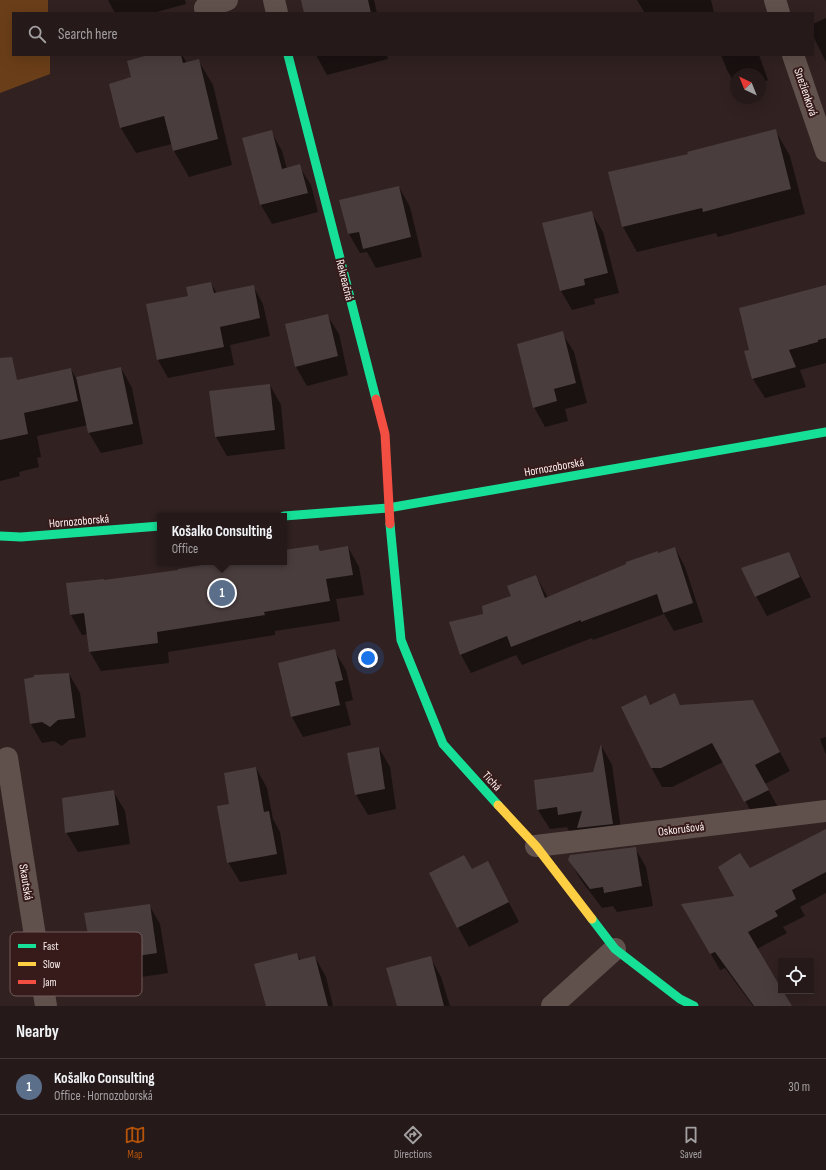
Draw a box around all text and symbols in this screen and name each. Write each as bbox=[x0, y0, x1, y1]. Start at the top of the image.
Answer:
search box bbox=[12, 12, 814, 56]
icon: search bbox=[26, 23, 48, 45]
text: Search here bbox=[58, 25, 118, 44]
street label: Snežienková bbox=[790, 66, 821, 119]
north arrow bbox=[730, 68, 766, 104]
street label: Rekreačná bbox=[332, 258, 357, 303]
street label: Hornozoborská bbox=[523, 455, 585, 480]
street label: Hornozoborská bbox=[48, 511, 110, 532]
popup bbox=[157, 513, 287, 565]
text: Košalko Consulting bbox=[172, 522, 272, 541]
text: Office bbox=[172, 541, 198, 557]
pin: 1 bbox=[209, 578, 235, 608]
your location bbox=[358, 648, 378, 668]
street label: Tichá bbox=[479, 768, 505, 795]
street label: Oskorušová bbox=[657, 819, 705, 840]
street label: Skautská bbox=[15, 863, 36, 902]
legend bbox=[10, 932, 142, 996]
text: Fast bbox=[43, 940, 59, 953]
text: Slow bbox=[43, 958, 60, 971]
map controls bbox=[778, 958, 814, 994]
button: locate bbox=[778, 958, 814, 994]
text: Jam bbox=[42, 976, 57, 989]
text: Nearby bbox=[16, 1022, 59, 1042]
text: Košalko Consulting bbox=[54, 1069, 155, 1088]
text: 1 bbox=[26, 1079, 32, 1095]
text: 30 m bbox=[788, 1079, 810, 1095]
text: Office · Hornozoborská bbox=[54, 1088, 153, 1104]
tab: Map bbox=[124, 1124, 146, 1161]
tab: Directions bbox=[394, 1124, 432, 1161]
tab: Saved bbox=[680, 1124, 702, 1161]

